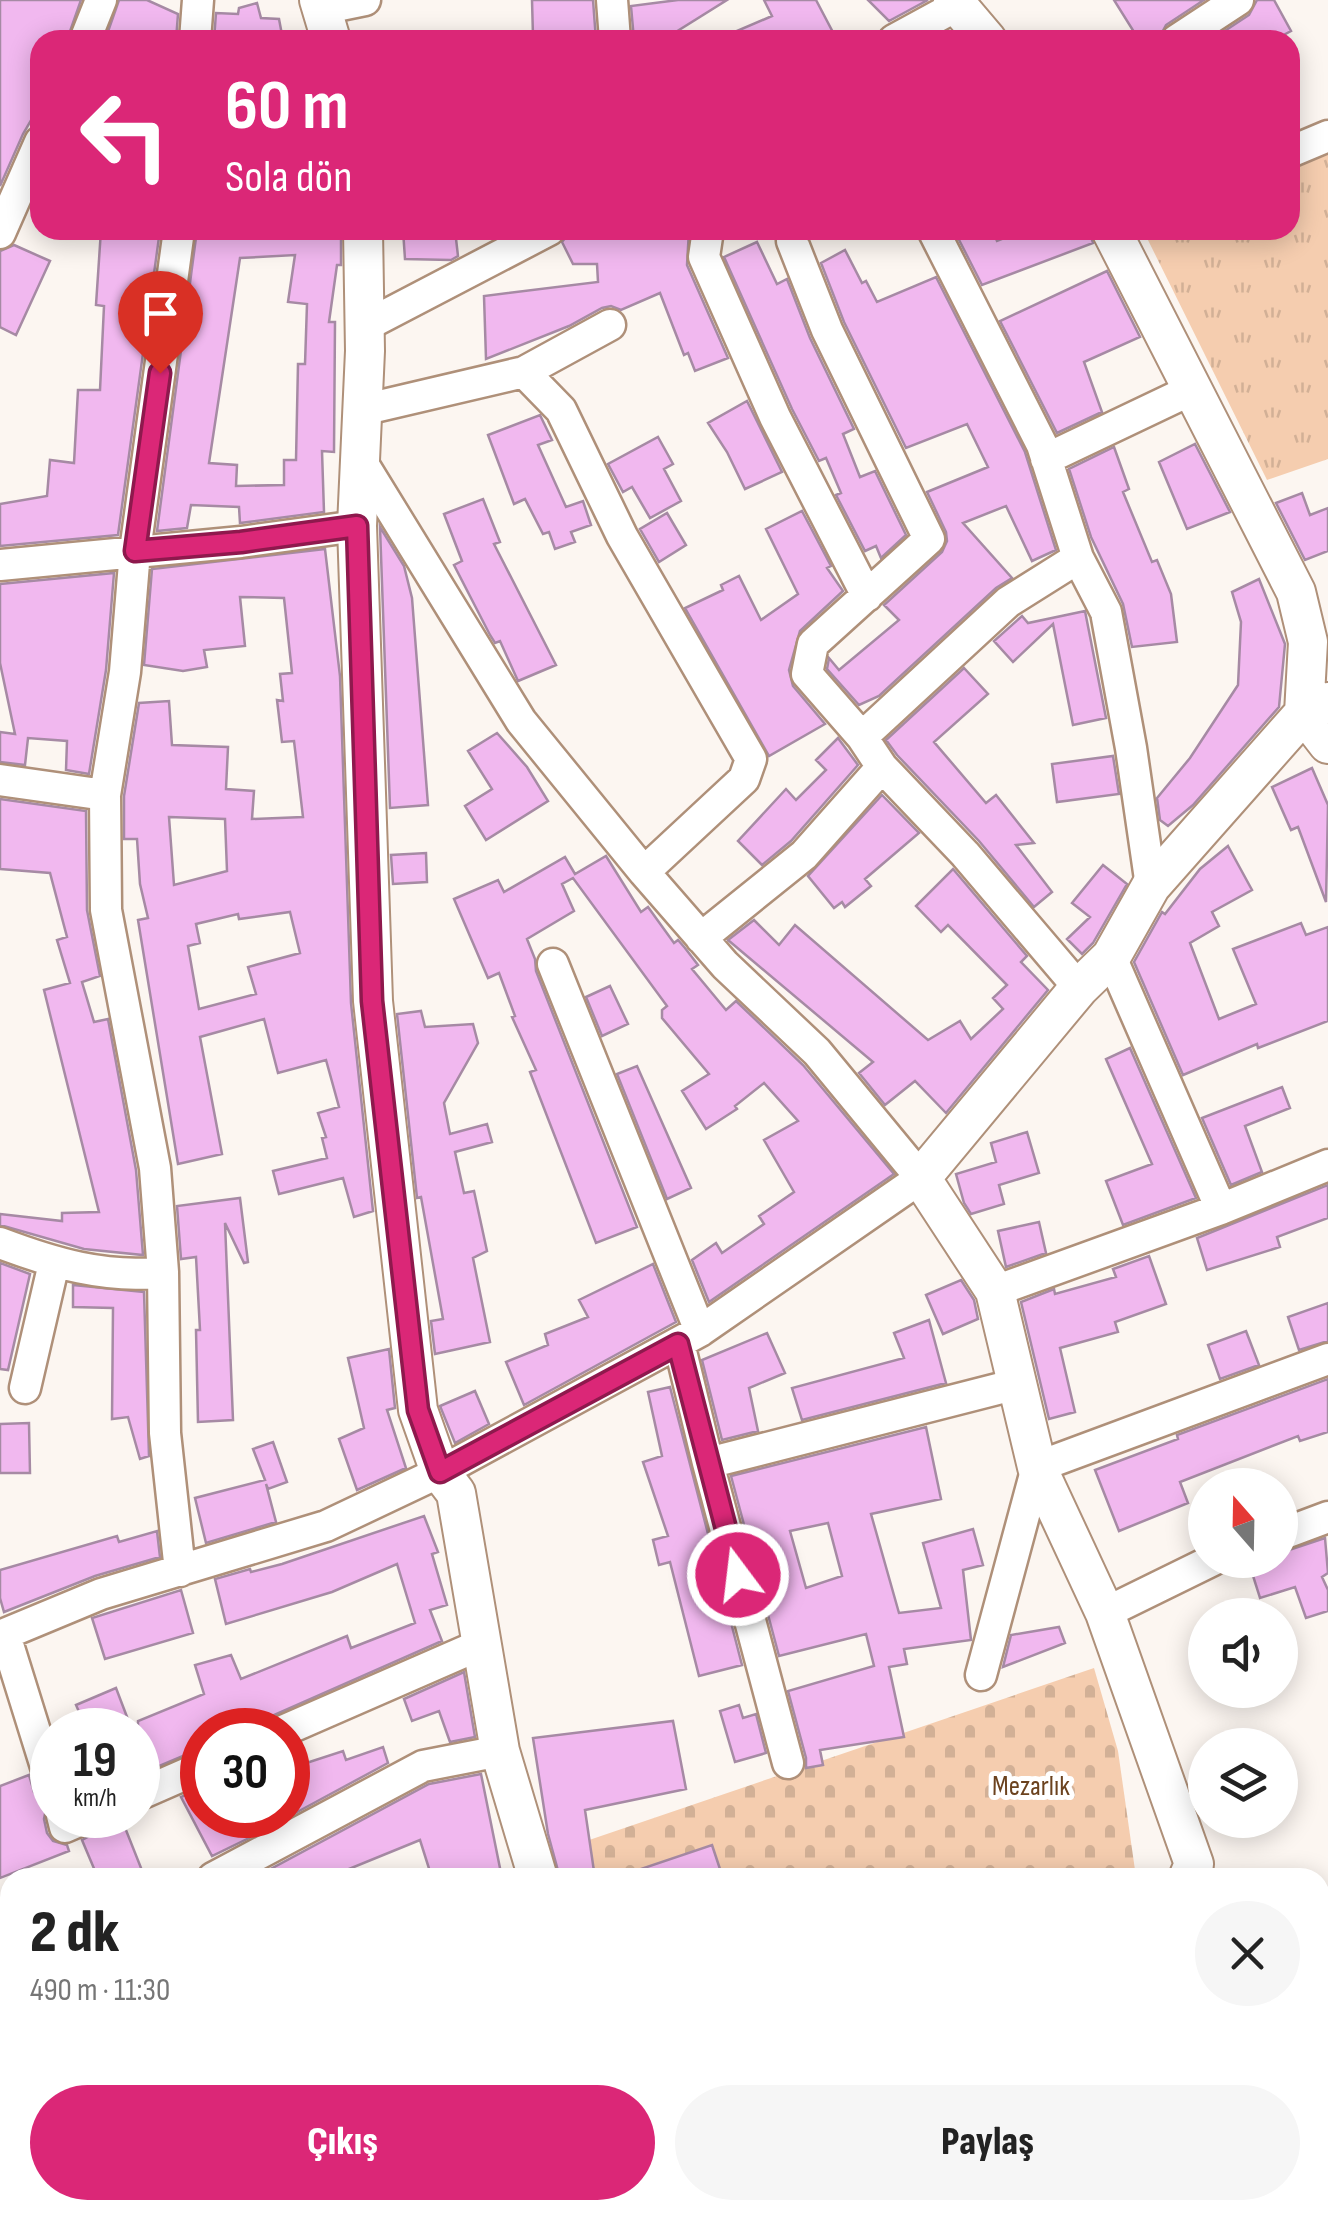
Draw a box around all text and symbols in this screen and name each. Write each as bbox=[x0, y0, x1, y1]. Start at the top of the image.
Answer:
text: 60 m bbox=[225, 65, 349, 149]
icon: left bbox=[60, 70, 190, 200]
text: Sola dön bbox=[225, 150, 353, 205]
pin bbox=[118, 271, 203, 374]
icon: arrive bbox=[133, 286, 188, 341]
north arrow bbox=[1188, 1468, 1298, 1578]
map controls bbox=[1188, 1468, 1298, 1838]
position arrow bbox=[686, 1523, 790, 1627]
button: sound bbox=[1188, 1598, 1298, 1708]
speed limit sign: 30 bbox=[180, 1708, 310, 1838]
button: layers bbox=[1188, 1728, 1298, 1838]
text: 19 bbox=[73, 1731, 117, 1791]
park label: Mezarlık bbox=[992, 1770, 1070, 1803]
text: km/h bbox=[73, 1783, 117, 1814]
text: 2 dk bbox=[30, 1897, 119, 1969]
button: close bbox=[1195, 1901, 1300, 2006]
text: 490 m · 11:30 bbox=[30, 1971, 170, 2010]
button: Çıkış bbox=[30, 2085, 655, 2200]
button: Paylaş bbox=[675, 2085, 1300, 2200]

